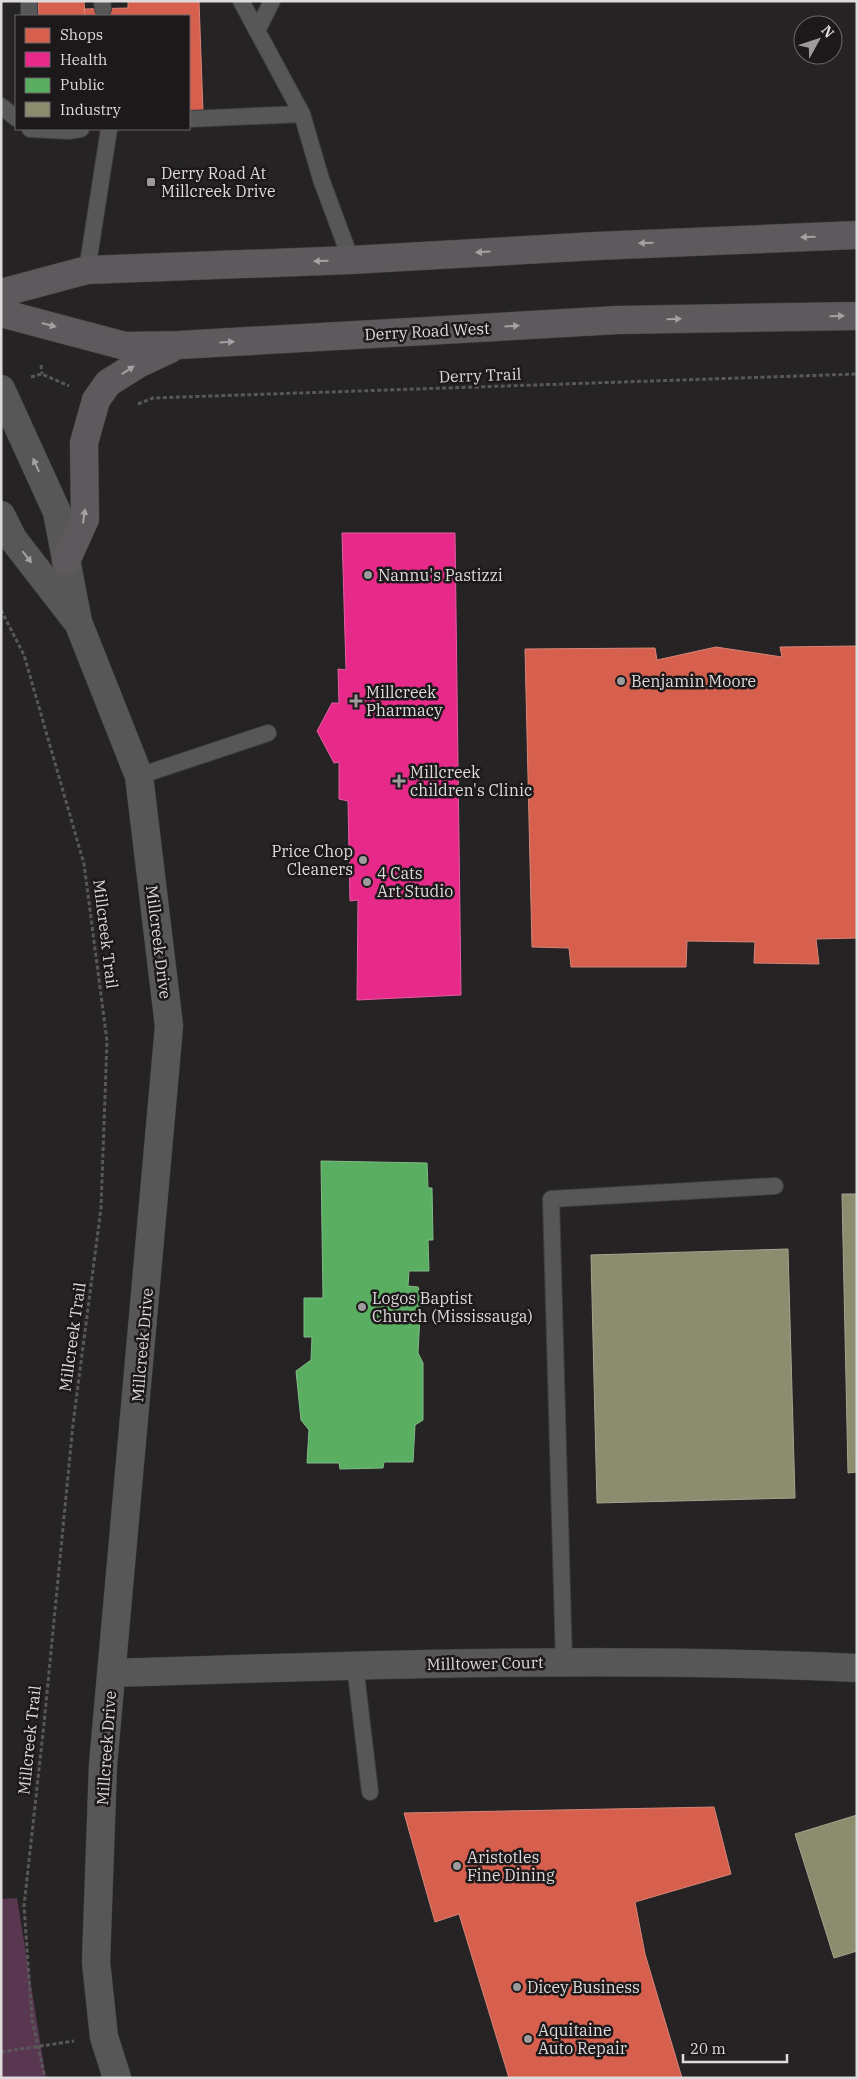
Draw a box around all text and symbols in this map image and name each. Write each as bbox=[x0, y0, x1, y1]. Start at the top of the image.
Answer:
legend bbox=[15, 15, 190, 130]
north arrow bbox=[793, 15, 843, 65]
text: N bbox=[818, 22, 838, 42]
text: Shops bbox=[60, 25, 103, 44]
text: Health bbox=[60, 50, 107, 69]
text: Public bbox=[60, 75, 105, 94]
text: Industry bbox=[60, 100, 121, 119]
place label: Derry Road At Millcreek Drive bbox=[161, 163, 276, 201]
marker: Derry Road At Millcreek Drive bbox=[145, 176, 157, 188]
one-way arrow bbox=[800, 233, 816, 241]
one-way arrow bbox=[637, 240, 653, 248]
one-way arrow bbox=[475, 249, 491, 257]
one-way arrow bbox=[313, 258, 329, 266]
one-way arrow bbox=[829, 312, 845, 320]
one-way arrow bbox=[667, 315, 683, 323]
street label: Derry Road West bbox=[364, 318, 490, 344]
one-way arrow bbox=[41, 321, 56, 329]
one-way arrow bbox=[504, 322, 520, 330]
one-way arrow bbox=[220, 337, 236, 345]
street label: Derry Trail bbox=[438, 364, 522, 386]
one-way arrow bbox=[122, 366, 135, 375]
one-way arrow bbox=[31, 458, 39, 472]
one-way arrow bbox=[80, 508, 88, 524]
one-way arrow bbox=[21, 550, 32, 563]
place label: Nannu's Pastizzi bbox=[378, 565, 503, 585]
marker: Nannu's Pastizzi bbox=[362, 569, 374, 581]
place label: Benjamin Moore bbox=[631, 671, 756, 691]
marker: Benjamin Moore bbox=[615, 675, 627, 687]
place label: Millcreek Pharmacy bbox=[366, 682, 443, 720]
marker: Millcreek Pharmacy bbox=[350, 695, 362, 707]
place label: Millcreek children's Clinic bbox=[410, 762, 532, 800]
marker: Millcreek children's Clinic bbox=[392, 774, 406, 788]
place label: Price Chop Cleaners bbox=[271, 841, 353, 879]
marker: Price Chop Cleaners bbox=[357, 854, 369, 866]
place label: 4 Cats Art Studio bbox=[377, 863, 453, 901]
marker: 4 Cats Art Studio bbox=[361, 876, 373, 888]
street label: Millcreek Trail bbox=[89, 878, 123, 990]
street label: Millcreek Drive bbox=[142, 884, 176, 1000]
street label: Millcreek Trail bbox=[54, 1281, 90, 1393]
street label: Millcreek Drive bbox=[127, 1287, 157, 1403]
place label: Logos Baptist Church (Mississauga) bbox=[372, 1288, 533, 1326]
marker: Logos Baptist Church (Mississauga) bbox=[356, 1301, 368, 1313]
street label: Milltower Court bbox=[426, 1652, 544, 1674]
street label: Millcreek Trail bbox=[13, 1684, 45, 1796]
street label: Millcreek Drive bbox=[92, 1690, 120, 1806]
place label: Aristotles Fine Dining bbox=[467, 1847, 555, 1885]
marker: Aristotles Fine Dining bbox=[451, 1860, 463, 1872]
place label: Dicey Business bbox=[527, 1977, 640, 1997]
marker: Dicey Business bbox=[511, 1981, 523, 1993]
place label: Aquitaine Auto Repair bbox=[538, 2020, 627, 2058]
scale bar bbox=[683, 2032, 787, 2064]
marker: Aquitaine Auto Repair bbox=[522, 2033, 534, 2045]
text: 20 m bbox=[690, 2039, 726, 2058]

